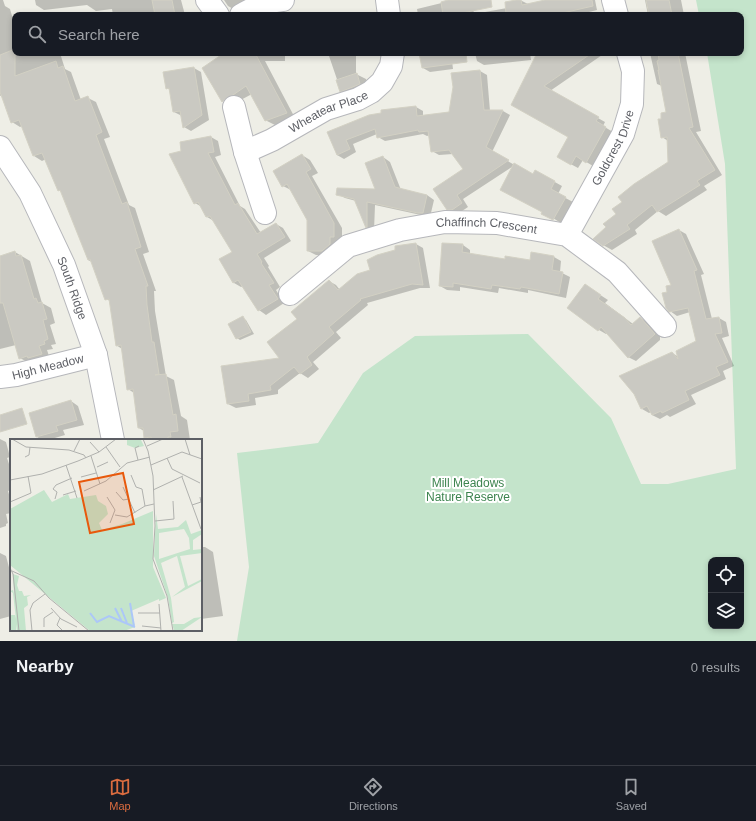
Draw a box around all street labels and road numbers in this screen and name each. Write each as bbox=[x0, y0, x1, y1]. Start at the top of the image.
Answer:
street label: Wheatear Place bbox=[286, 88, 371, 136]
street label: Goldcrest Drive bbox=[589, 108, 637, 188]
street label: Chaffinch Crescent bbox=[435, 215, 539, 237]
street label: South Ridge bbox=[54, 254, 90, 322]
street label: High Meadow bbox=[11, 351, 86, 383]

